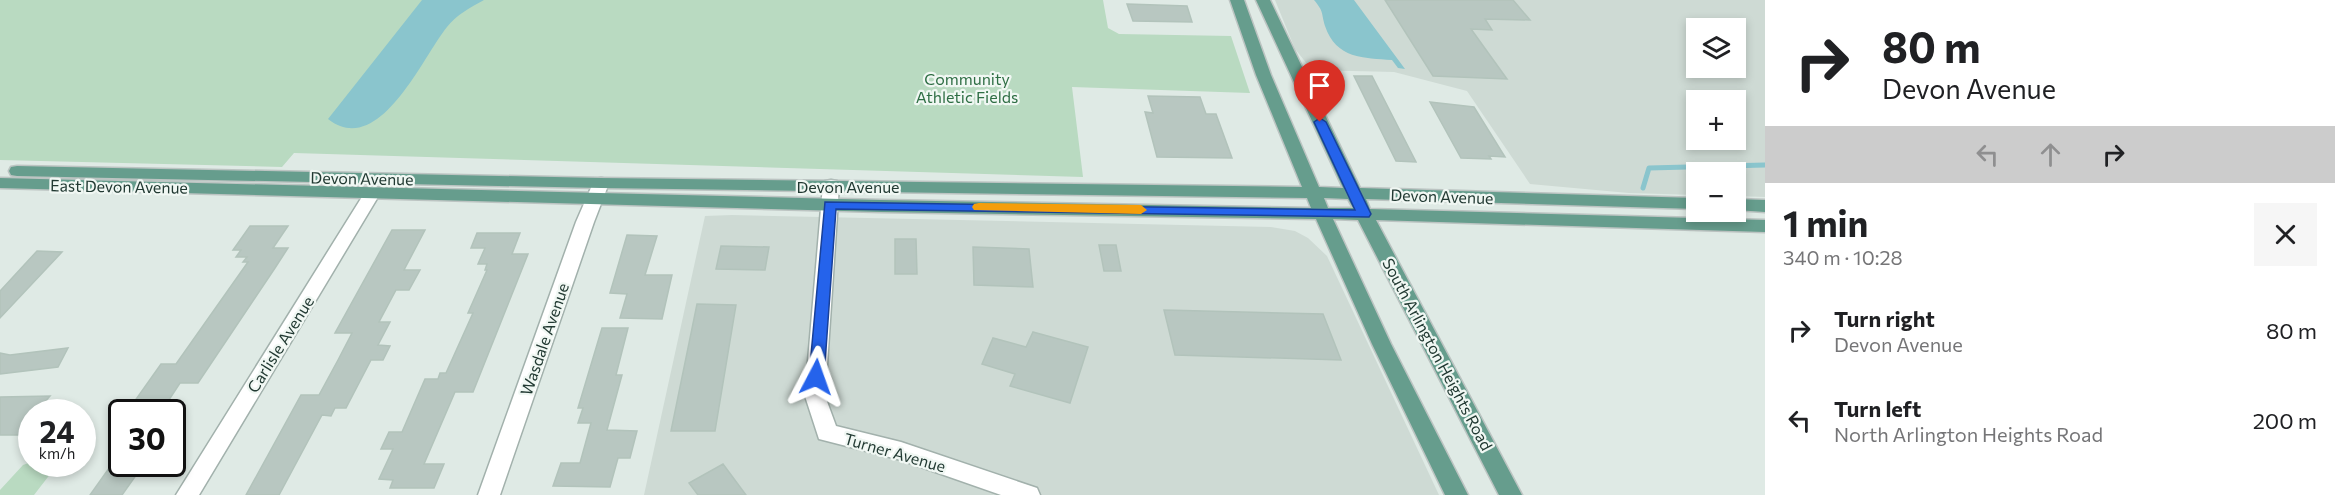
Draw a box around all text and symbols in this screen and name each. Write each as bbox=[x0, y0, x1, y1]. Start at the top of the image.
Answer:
map controls bbox=[1686, 18, 1746, 222]
button: layers bbox=[1686, 18, 1746, 78]
text: 80 m bbox=[1882, 20, 1981, 72]
icon: right bbox=[1783, 24, 1861, 102]
pin bbox=[1294, 60, 1345, 122]
park label: Community Athletic Fields bbox=[916, 69, 1018, 106]
icon: arrive bbox=[1303, 69, 1336, 102]
text: Devon Avenue bbox=[1882, 72, 2056, 105]
button: + bbox=[1686, 90, 1746, 150]
icon: left bbox=[1971, 138, 2004, 171]
icon: ahead bbox=[2034, 138, 2067, 171]
icon: right bbox=[2097, 138, 2130, 171]
button: − bbox=[1686, 162, 1746, 222]
street label: Devon Avenue bbox=[310, 168, 414, 188]
street label: East Devon Avenue bbox=[50, 175, 188, 197]
street label: Devon Avenue bbox=[796, 177, 900, 196]
street label: Devon Avenue bbox=[1390, 185, 1494, 207]
text: 1 min bbox=[1783, 200, 1868, 244]
button: close bbox=[2254, 203, 2317, 266]
text: 340 m · 10:28 bbox=[1783, 245, 1903, 269]
street label: South Arlington Heights Road bbox=[1379, 255, 1497, 453]
street label: Wasdale Avenue bbox=[516, 280, 572, 398]
street label: Carlisle Avenue bbox=[243, 292, 317, 396]
text: Turn right bbox=[1834, 305, 1935, 332]
icon: right bbox=[1783, 314, 1816, 347]
text: 80 m bbox=[2266, 317, 2317, 344]
text: Devon Avenue bbox=[1834, 332, 1963, 356]
position arrow bbox=[784, 345, 848, 409]
text: Turn left bbox=[1834, 395, 1921, 422]
speed limit sign: 30 bbox=[108, 399, 186, 477]
icon: left bbox=[1783, 404, 1816, 437]
text: 200 m bbox=[2253, 407, 2317, 434]
text: 24 bbox=[39, 412, 75, 449]
text: North Arlington Heights Road bbox=[1834, 422, 2103, 446]
street label: Turner Avenue bbox=[842, 428, 948, 476]
text: km/h bbox=[39, 444, 75, 462]

